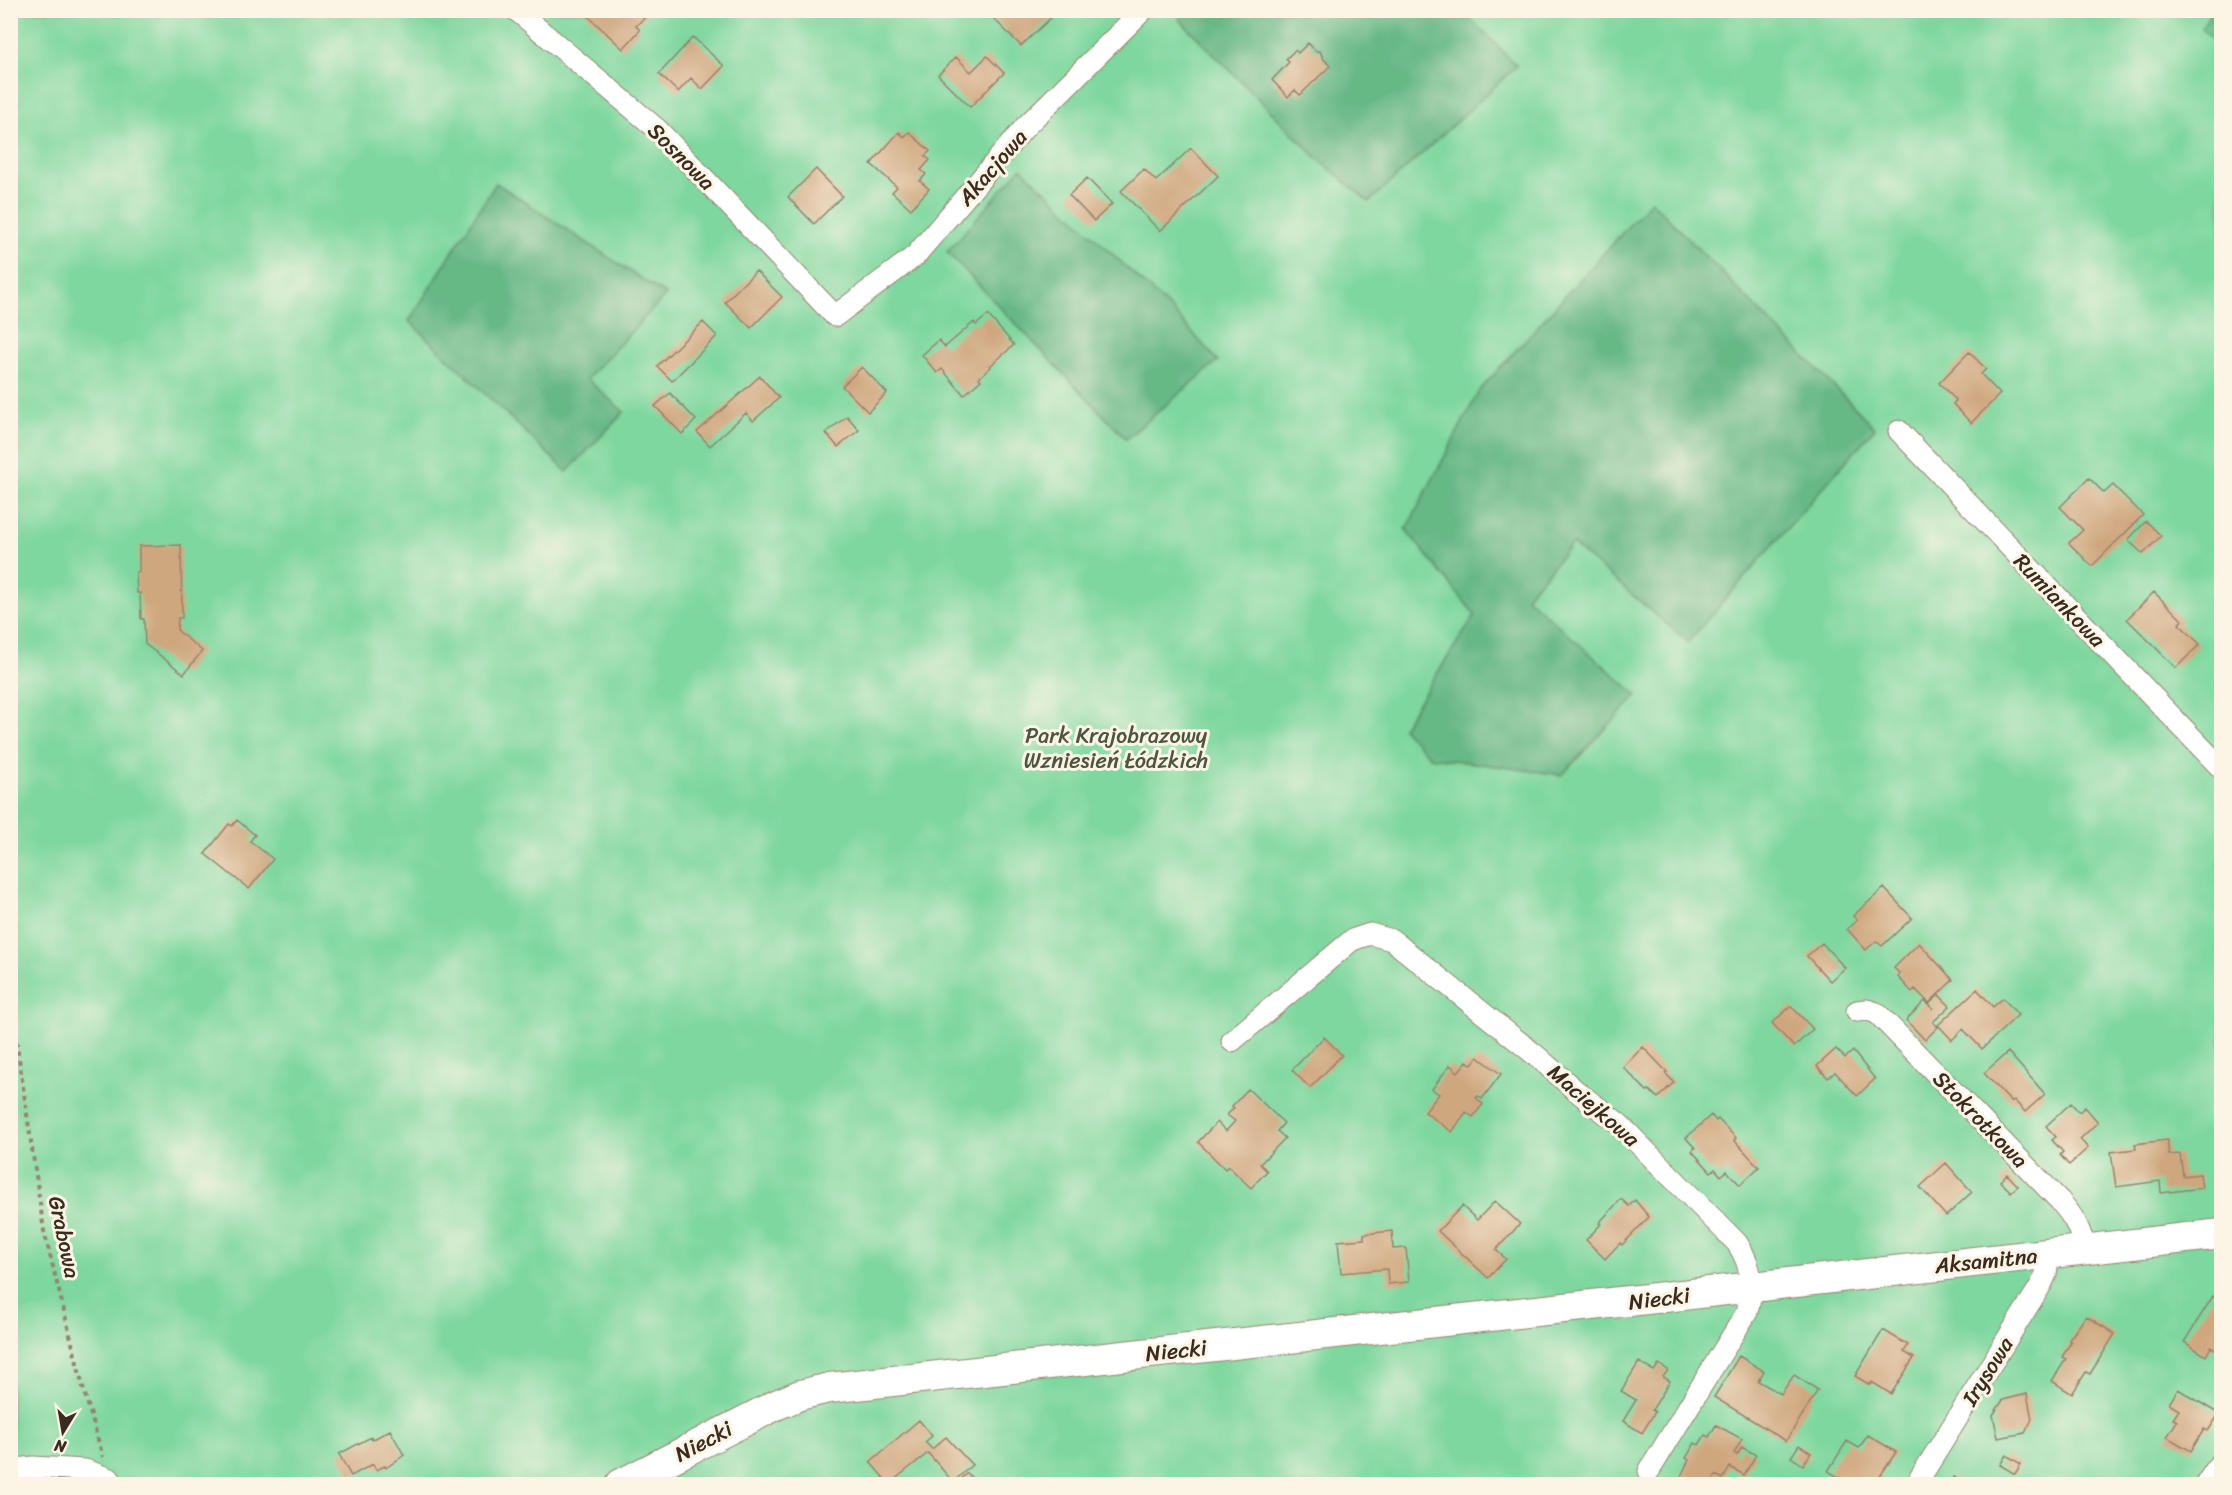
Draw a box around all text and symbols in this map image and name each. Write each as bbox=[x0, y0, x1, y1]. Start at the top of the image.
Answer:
street label: Sosnowa bbox=[638, 113, 725, 200]
street label: Akacjowa bbox=[947, 120, 1037, 216]
street label: Rumiankowa bbox=[2004, 544, 2116, 658]
park label: Park Krajobrazowy Wzniesień Łódzkich bbox=[1024, 716, 1208, 780]
street label: Maciejkowa bbox=[1538, 1054, 1650, 1158]
street label: Stokrotkowa bbox=[1923, 1061, 2038, 1178]
street label: Grabowa bbox=[37, 1192, 92, 1282]
street label: Aksamitna bbox=[1932, 1236, 2039, 1285]
street label: Niecki bbox=[1626, 1275, 1693, 1322]
street label: Niecki bbox=[1144, 1328, 1210, 1373]
street label: Irysowa bbox=[1950, 1328, 2024, 1415]
north arrow bbox=[33, 1402, 93, 1462]
street label: Niecki bbox=[667, 1409, 740, 1473]
text: N bbox=[51, 1431, 69, 1462]

